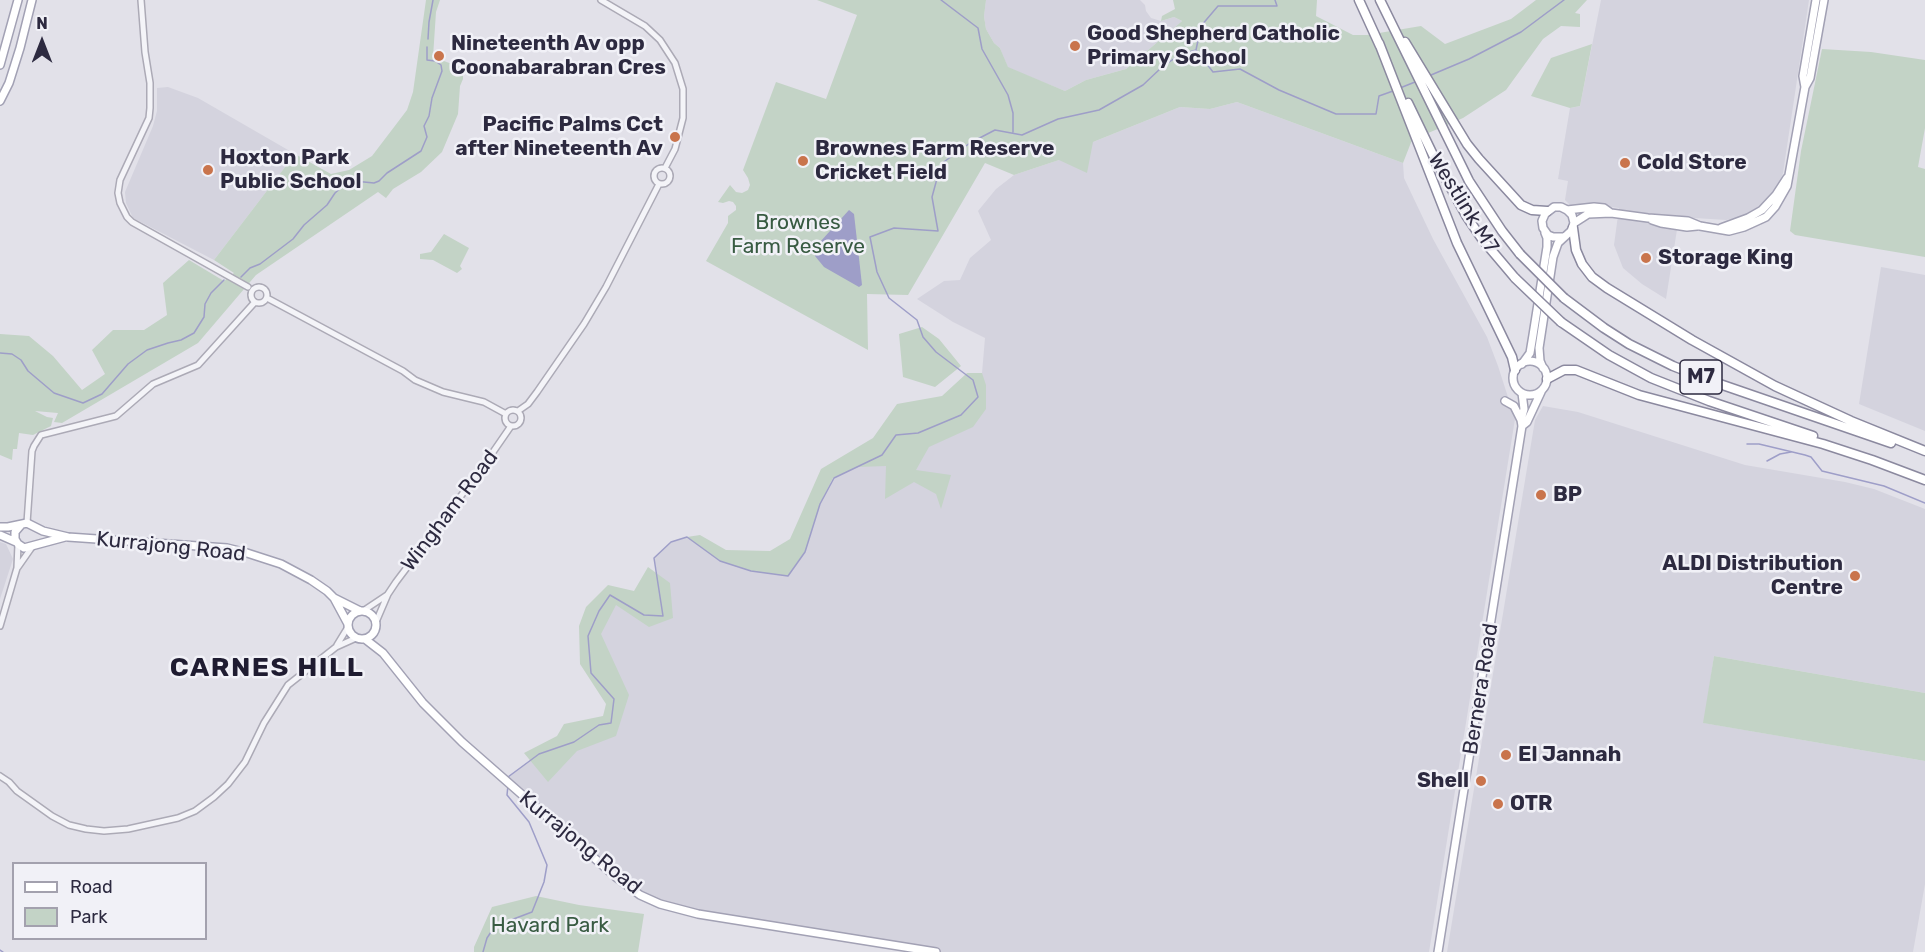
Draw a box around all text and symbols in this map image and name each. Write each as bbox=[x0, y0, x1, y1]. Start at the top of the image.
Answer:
north arrow bbox=[12, 12, 72, 72]
text: N bbox=[36, 14, 48, 33]
place label: Good Shepherd Catholic Primary School bbox=[1087, 21, 1340, 71]
place label: Nineteenth Av opp Coonabarabran Cres bbox=[451, 31, 666, 81]
marker: Good Shepherd Catholic Primary School bbox=[1068, 39, 1082, 53]
marker: Nineteenth Av opp Coonabarabran Cres bbox=[432, 49, 446, 63]
place label: Pacific Palms Cct after Nineteenth Av bbox=[455, 112, 663, 162]
marker: Pacific Palms Cct after Nineteenth Av bbox=[668, 130, 682, 144]
place label: Brownes Farm Reserve Cricket Field bbox=[815, 136, 1055, 186]
place label: Hoxton Park Public School bbox=[220, 145, 361, 195]
street label: Westlink M7 bbox=[1422, 148, 1504, 258]
place label: Cold Store bbox=[1637, 150, 1747, 176]
marker: Brownes Farm Reserve Cricket Field bbox=[796, 154, 810, 168]
marker: Cold Store bbox=[1618, 156, 1632, 170]
marker: Hoxton Park Public School bbox=[201, 163, 215, 177]
park label: Brownes Farm Reserve bbox=[731, 210, 865, 260]
place label: Storage King bbox=[1658, 245, 1793, 271]
marker: Storage King bbox=[1639, 251, 1653, 265]
road number: M7 bbox=[1680, 360, 1722, 394]
street label: Wingham Road bbox=[396, 445, 504, 577]
place label: BP bbox=[1553, 482, 1582, 508]
marker: BP bbox=[1534, 488, 1548, 502]
street label: Kurrajong Road bbox=[95, 527, 247, 567]
place label: ALDI Distribution Centre bbox=[1662, 551, 1843, 601]
marker: ALDI Distribution Centre bbox=[1848, 569, 1862, 583]
street label: Bernera Road bbox=[1458, 622, 1504, 756]
district label: CARNES HILL bbox=[170, 652, 364, 684]
place label: El Jannah bbox=[1518, 742, 1621, 768]
marker: El Jannah bbox=[1499, 748, 1513, 762]
place label: Shell bbox=[1417, 768, 1469, 794]
marker: Shell bbox=[1474, 774, 1488, 788]
street label: Kurrajong Road bbox=[514, 786, 646, 900]
place label: OTR bbox=[1510, 791, 1552, 817]
marker: OTR bbox=[1491, 797, 1505, 811]
legend bbox=[12, 862, 207, 940]
text: Road bbox=[70, 876, 113, 898]
text: Park bbox=[70, 906, 107, 928]
park label: Havard Park bbox=[491, 913, 609, 939]

